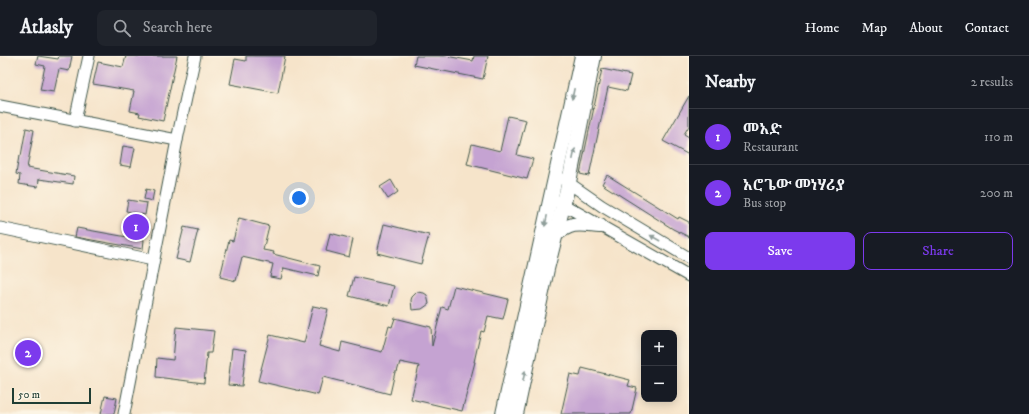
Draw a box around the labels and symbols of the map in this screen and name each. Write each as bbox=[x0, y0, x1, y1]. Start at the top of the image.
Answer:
one-way arrow bbox=[570, 88, 576, 100]
one-way arrow bbox=[572, 147, 578, 160]
your location bbox=[289, 188, 309, 208]
pin: 1 bbox=[123, 212, 149, 242]
one-way arrow bbox=[542, 215, 548, 227]
one-way arrow bbox=[649, 235, 661, 242]
pin: 2 bbox=[15, 338, 41, 368]
one-way arrow bbox=[521, 370, 527, 382]
scale bar bbox=[12, 386, 91, 405]

